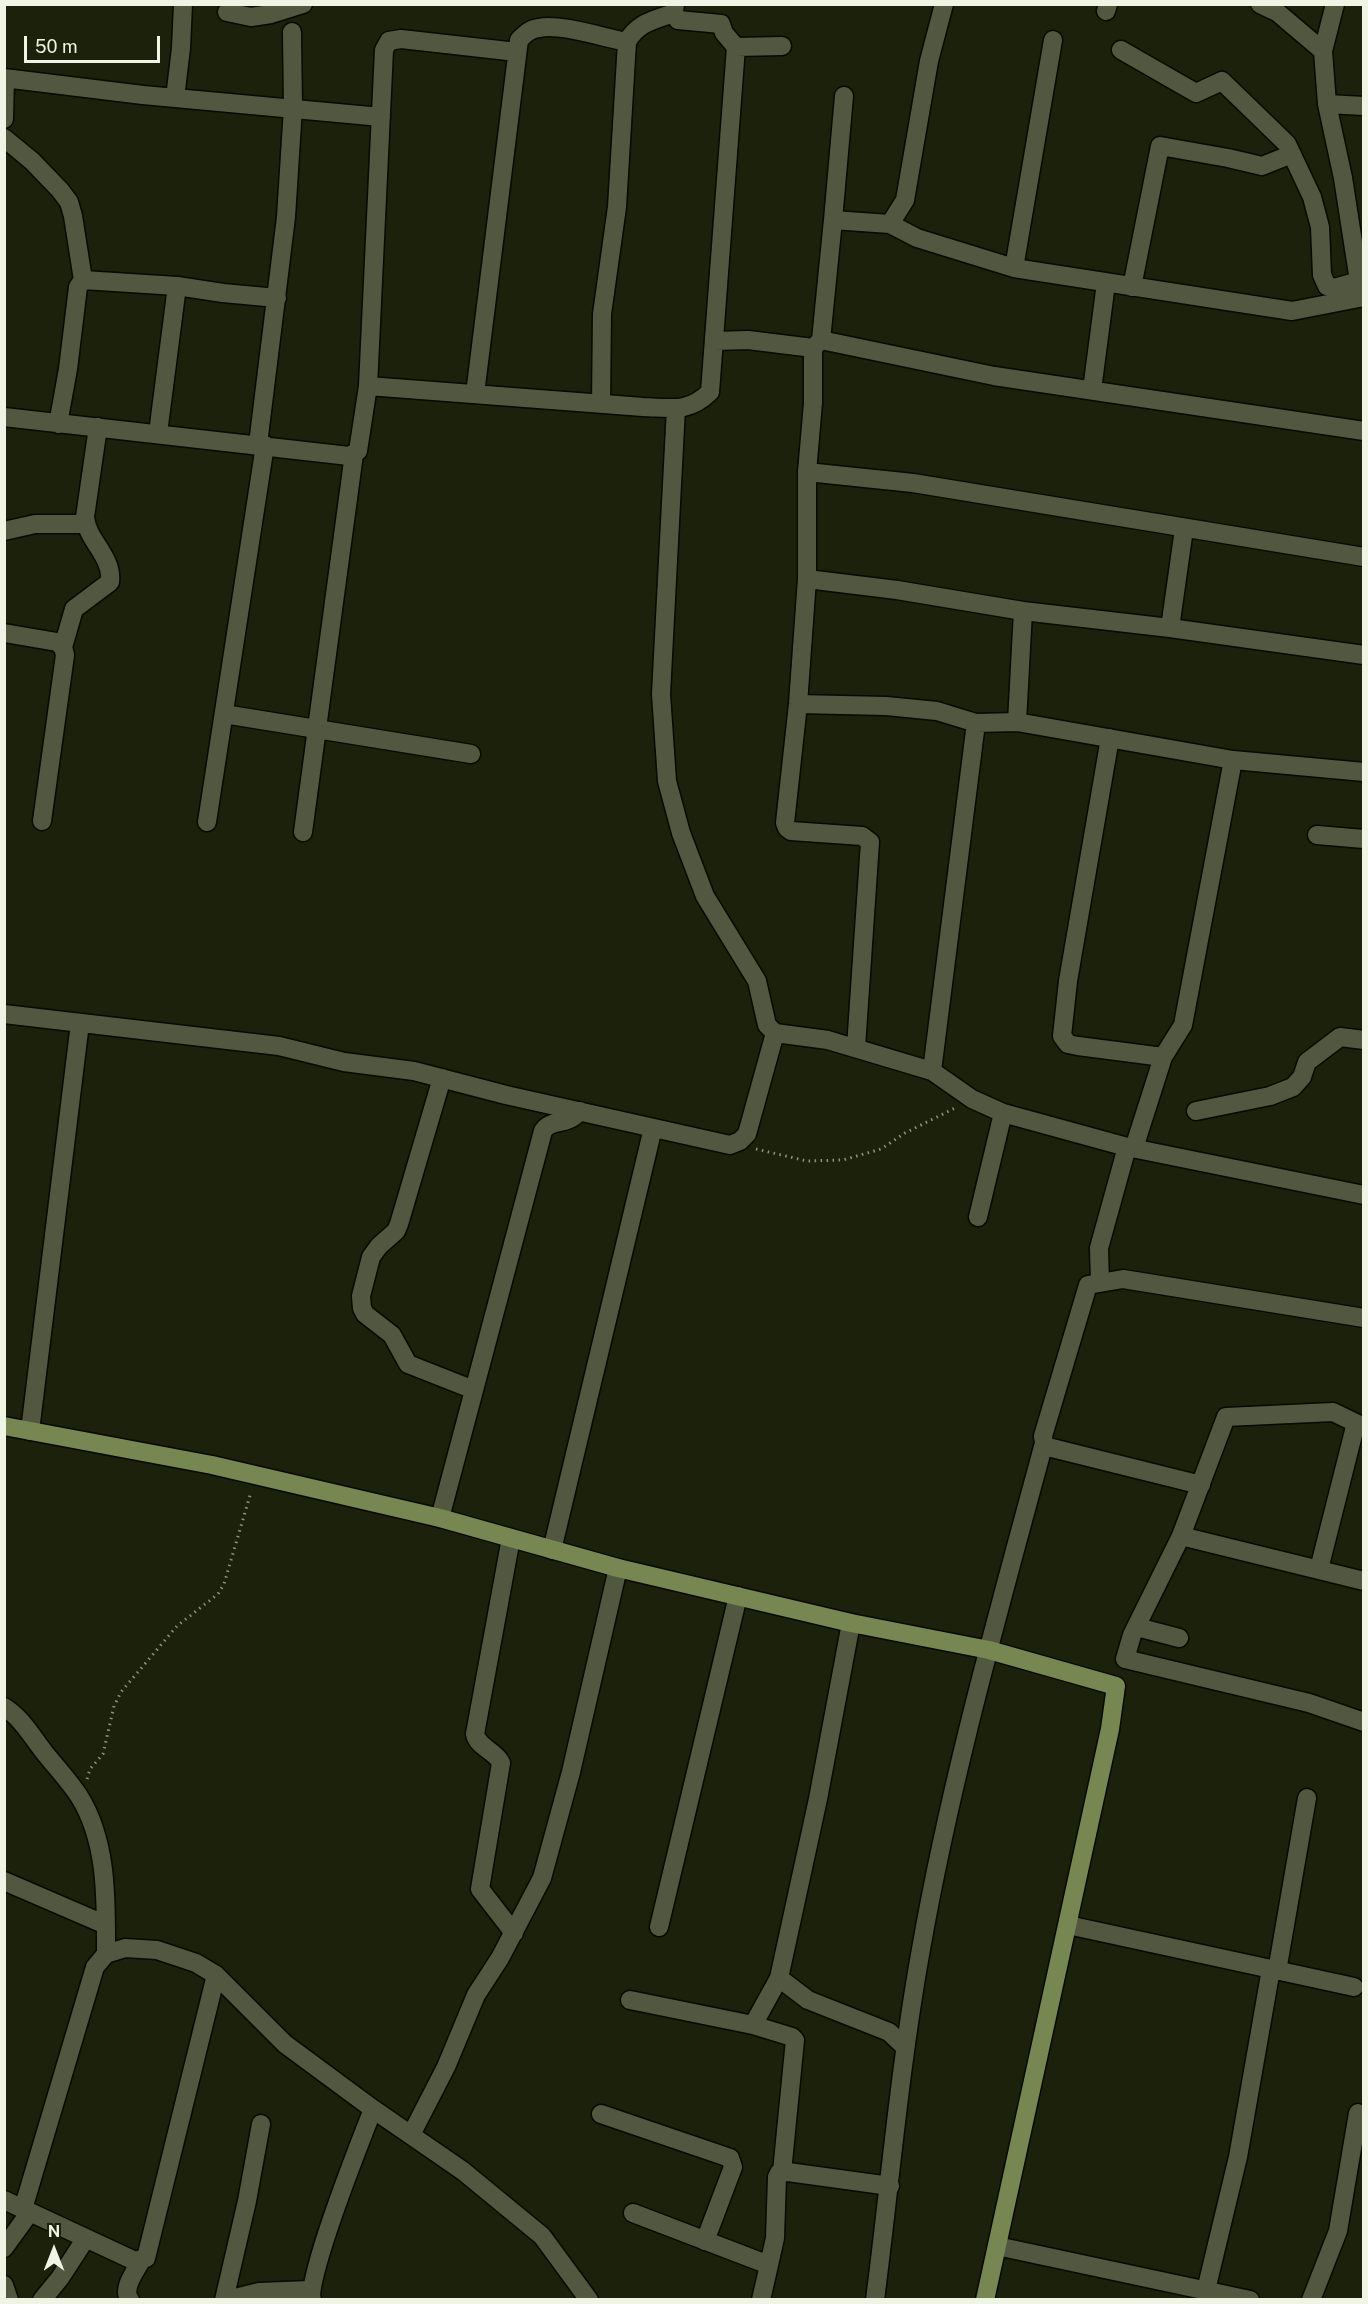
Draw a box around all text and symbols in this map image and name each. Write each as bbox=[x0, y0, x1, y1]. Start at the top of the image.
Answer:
scale bar bbox=[27, 24, 164, 62]
text: 50 m bbox=[35, 36, 78, 57]
north arrow bbox=[24, 2220, 84, 2280]
text: N bbox=[48, 2222, 60, 2241]

